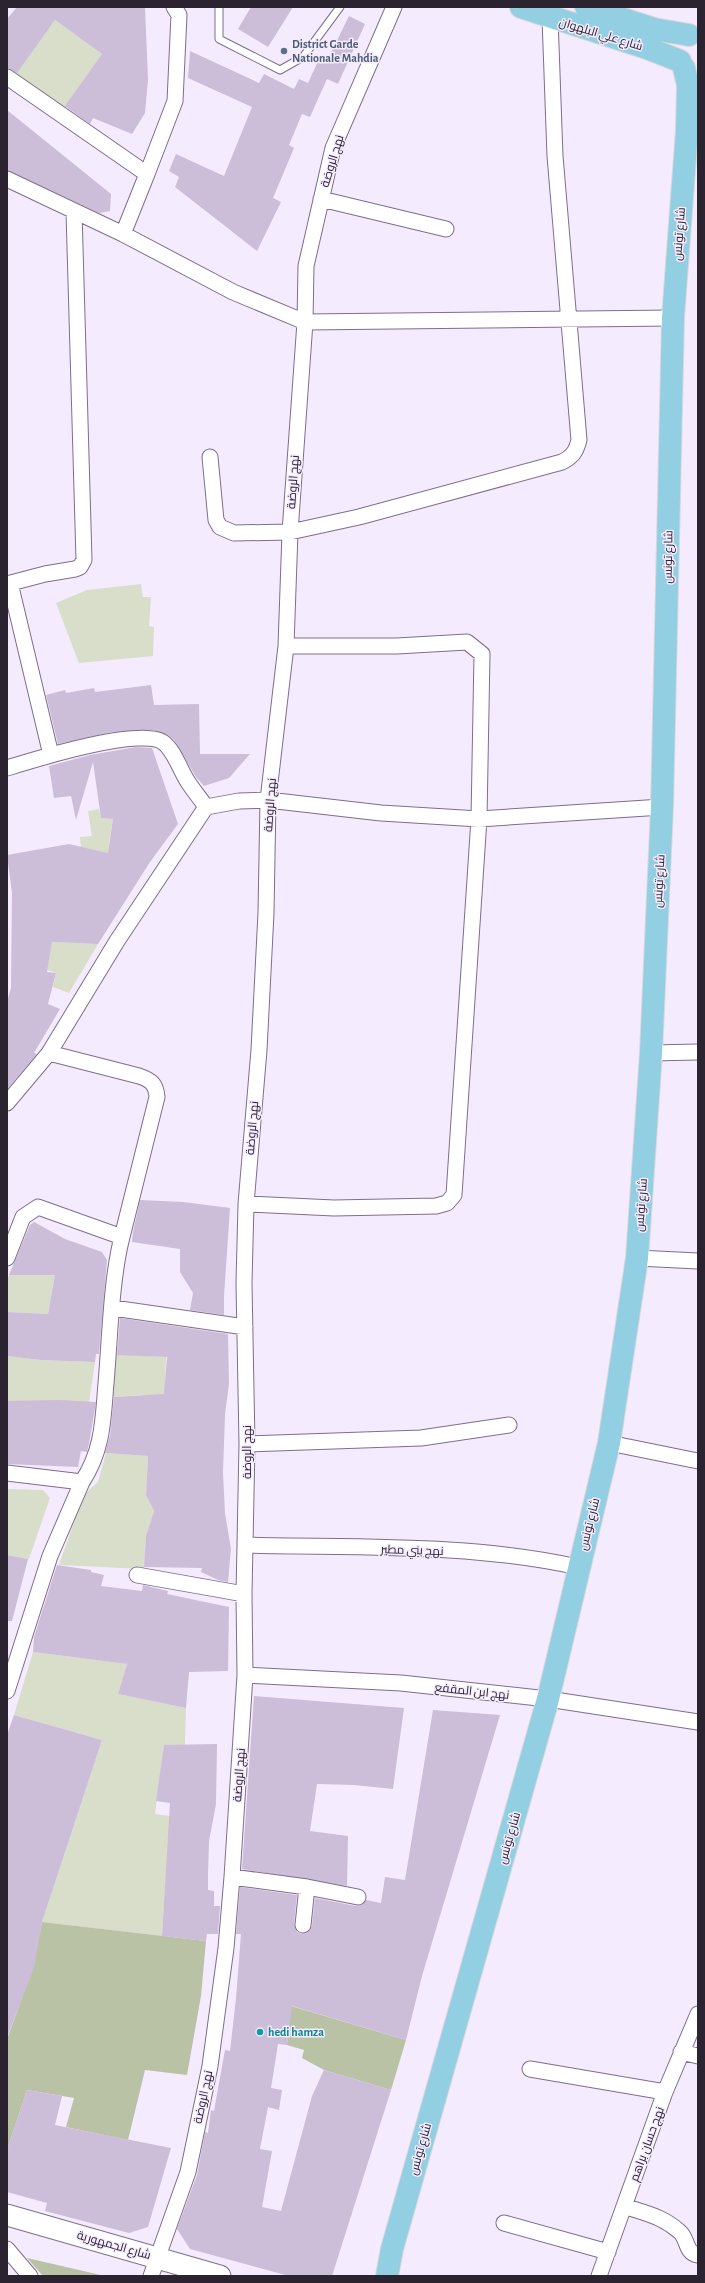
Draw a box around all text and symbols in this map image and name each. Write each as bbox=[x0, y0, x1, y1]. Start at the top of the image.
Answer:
street label: شارع علي البلهوان bbox=[557, 16, 644, 56]
place label: District Garde Nationale Mahdia bbox=[292, 38, 379, 64]
marker: District Garde Nationale Mahdia bbox=[279, 46, 289, 56]
street label: نهج الروضة bbox=[318, 133, 348, 189]
street label: شارع تونس bbox=[671, 207, 689, 261]
street label: نهج الروضة bbox=[285, 455, 303, 510]
street label: شارع تونس bbox=[662, 530, 676, 584]
street label: نهج الروضة bbox=[262, 778, 280, 833]
street label: شارع تونس bbox=[652, 854, 668, 908]
street label: نهج الروضة bbox=[244, 1101, 262, 1156]
street label: شارع تونس bbox=[633, 1178, 651, 1232]
street label: نهج الروضة bbox=[241, 1425, 255, 1479]
street label: شارع تونس bbox=[577, 1497, 603, 1552]
street label: نهج بني مطير bbox=[379, 1543, 444, 1561]
street label: نهج ابن المقفع bbox=[434, 1681, 510, 1703]
street label: نهج الروضة bbox=[231, 1748, 249, 1803]
street label: شارع تونس bbox=[496, 1811, 524, 1866]
place label: hedi hamza bbox=[268, 2026, 324, 2038]
marker: hedi hamza bbox=[255, 2027, 265, 2037]
street label: نهج الروضة bbox=[192, 2069, 216, 2125]
street label: نهج حسان براهم bbox=[628, 2105, 668, 2184]
street label: شارع تونس bbox=[407, 2122, 435, 2177]
street label: شارع الجمهورية bbox=[75, 2229, 152, 2263]

